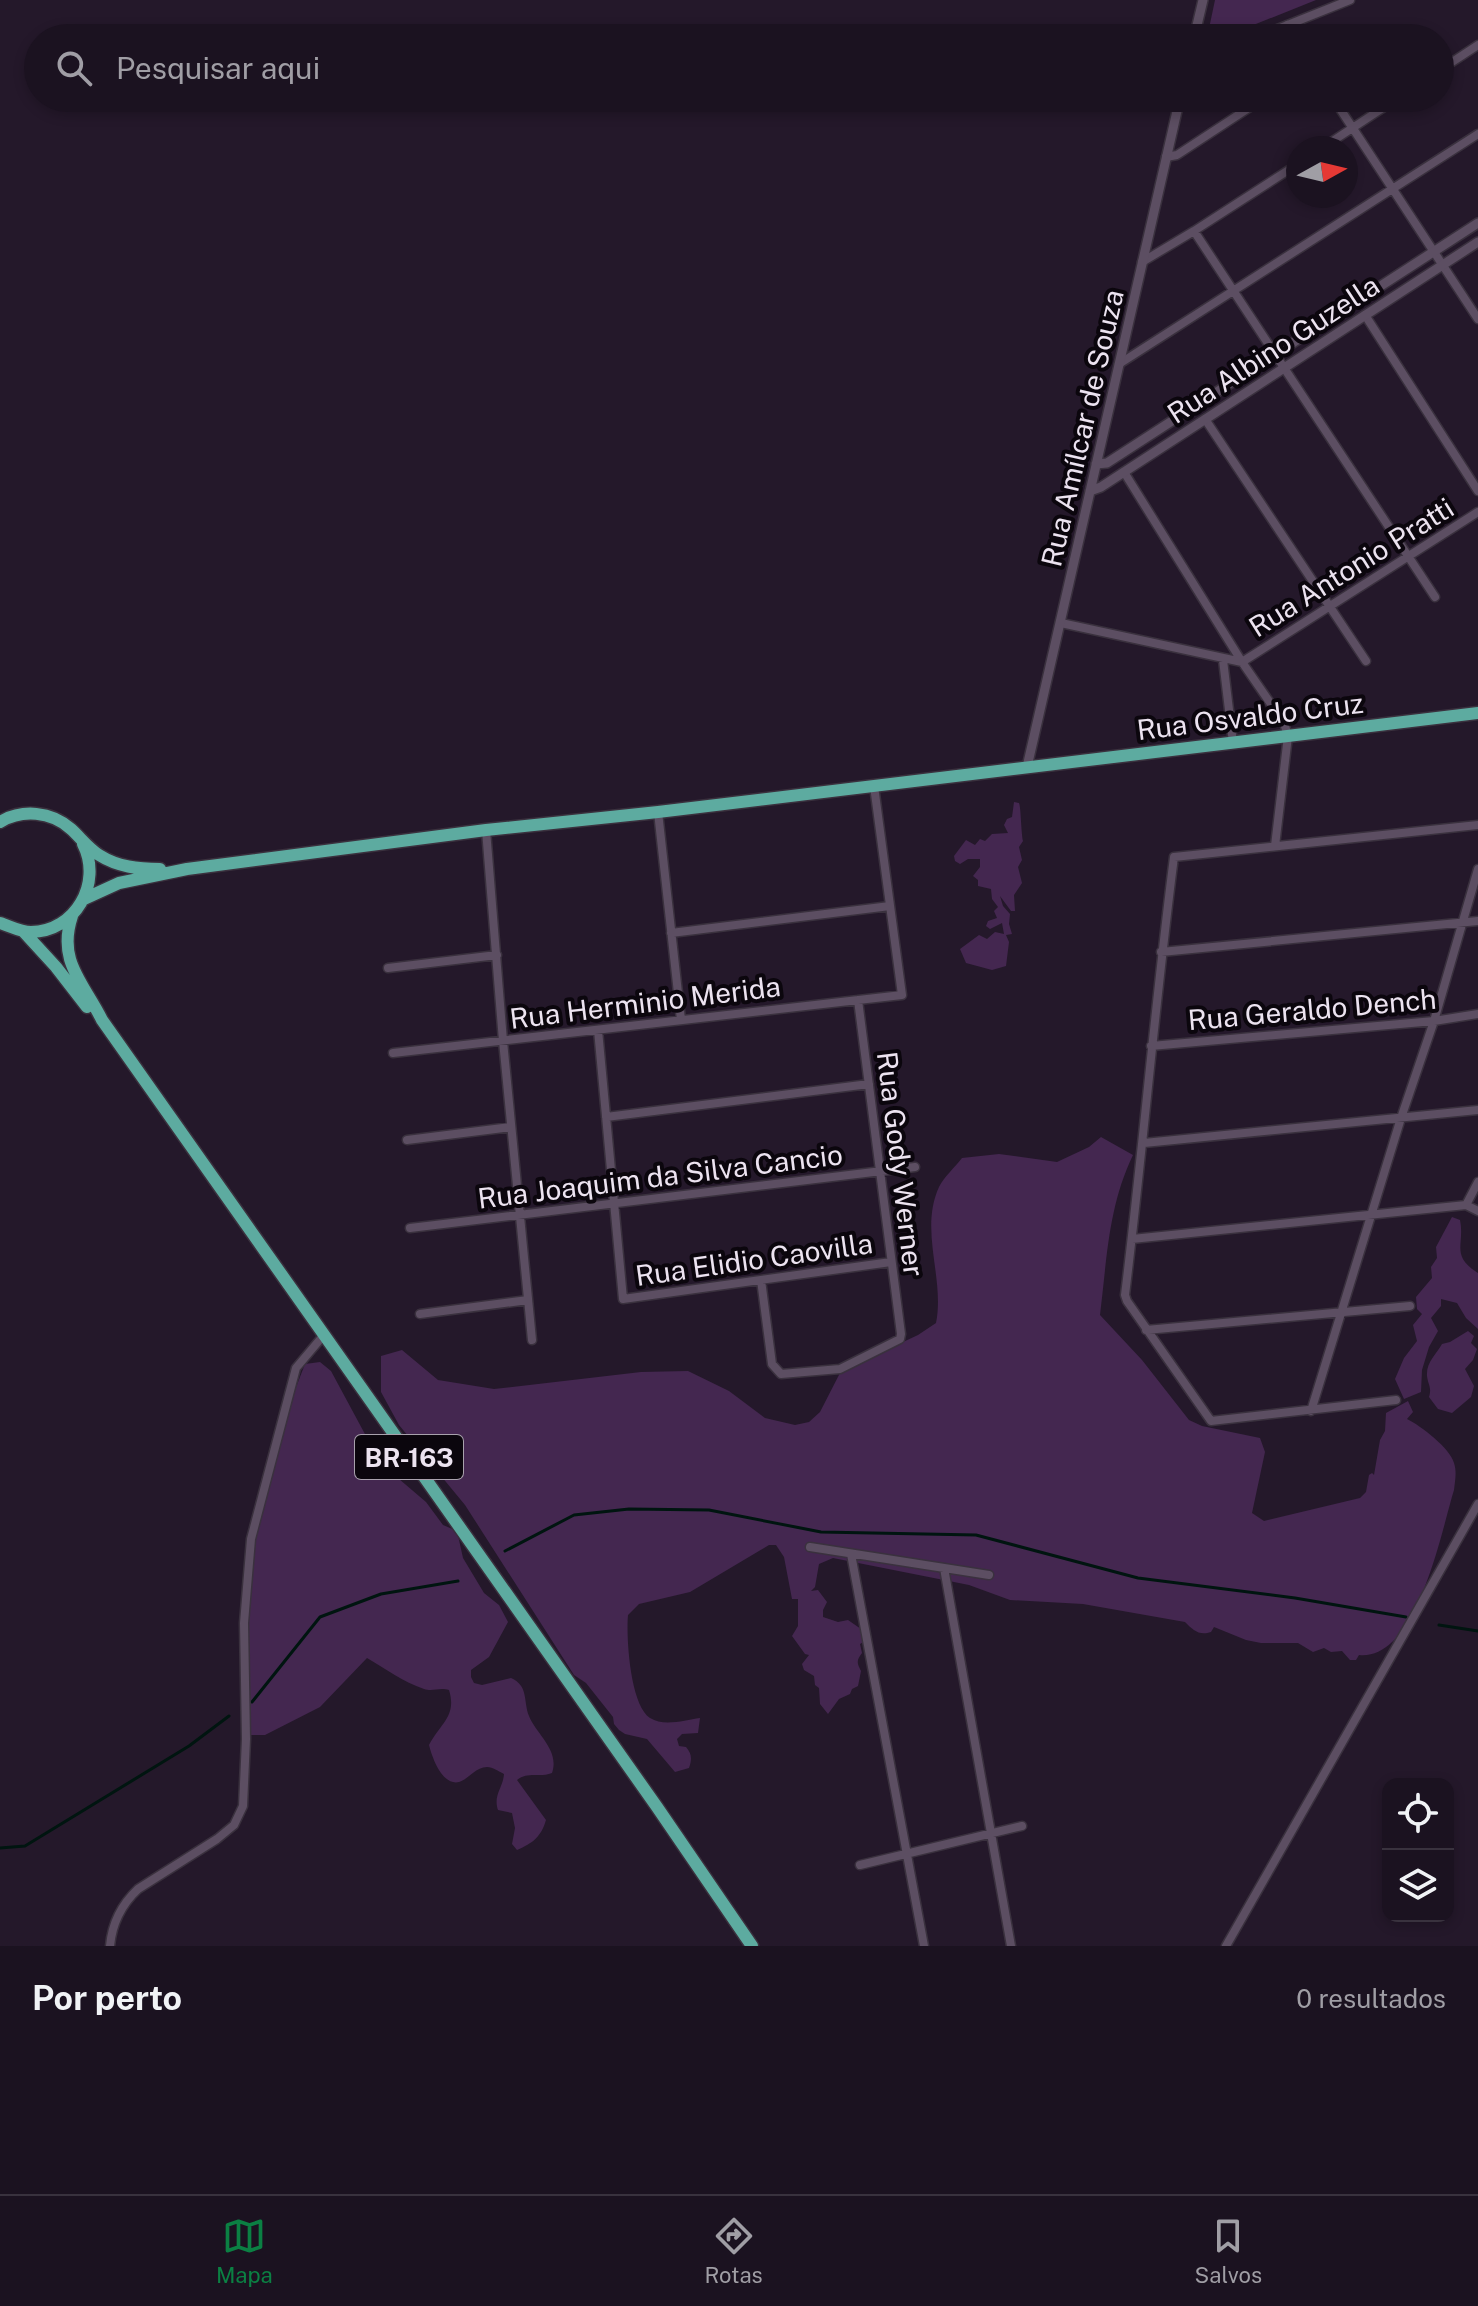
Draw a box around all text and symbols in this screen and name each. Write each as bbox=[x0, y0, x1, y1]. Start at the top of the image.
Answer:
search box bbox=[24, 24, 1454, 112]
icon: search bbox=[52, 46, 96, 90]
text: Pesquisar aqui bbox=[116, 50, 320, 86]
north arrow bbox=[1286, 136, 1358, 208]
street label: Rua Albino Guzella bbox=[1161, 268, 1385, 430]
street label: Rua Amílcar de Souza bbox=[1034, 286, 1130, 570]
street label: Rua Antonio Pratti bbox=[1243, 491, 1459, 643]
street label: Rua Osvaldo Cruz bbox=[1135, 686, 1365, 746]
street label: Rua Herminio Merida bbox=[508, 969, 782, 1035]
street label: Rua Geraldo Dench bbox=[1186, 982, 1438, 1036]
street label: Rua Gody Werner bbox=[871, 1050, 931, 1278]
street label: Rua Joaquim da Silva Cancio bbox=[476, 1137, 844, 1215]
street label: Rua Elidio Caovilla bbox=[633, 1226, 875, 1292]
road number: BR-163 bbox=[355, 1435, 463, 1479]
map controls bbox=[1382, 1778, 1454, 1922]
button: locate bbox=[1382, 1778, 1454, 1850]
button: layers bbox=[1382, 1850, 1454, 1922]
text: Por perto bbox=[32, 1978, 182, 2018]
text: 0 resultados bbox=[1296, 1983, 1446, 2014]
tab: Mapa bbox=[216, 2214, 273, 2288]
tab: Rotas bbox=[705, 2214, 763, 2288]
tab: Salvos bbox=[1195, 2214, 1262, 2288]

